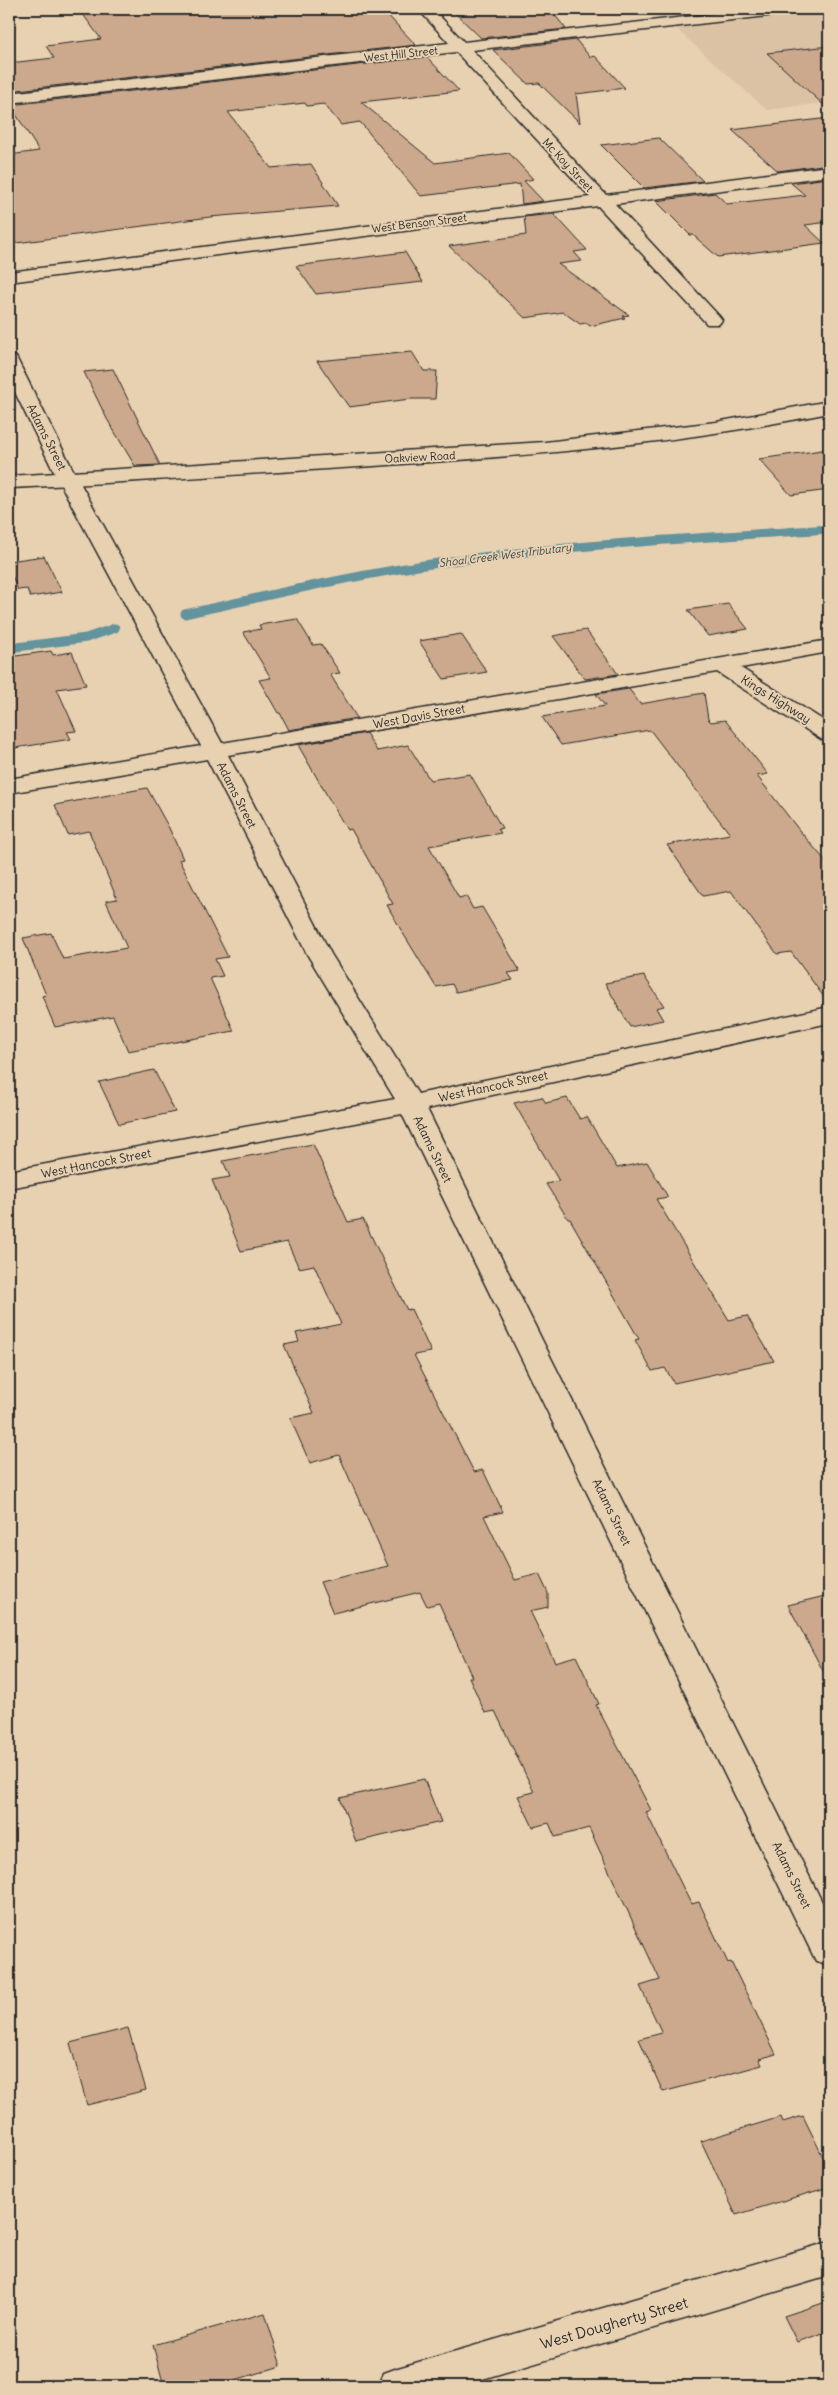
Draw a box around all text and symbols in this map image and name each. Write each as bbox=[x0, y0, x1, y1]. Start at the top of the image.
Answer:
street label: West Hill Street bbox=[363, 43, 439, 65]
street label: Mc Koy Street bbox=[540, 135, 597, 195]
street label: West Benson Street bbox=[371, 210, 468, 236]
street label: Adams Street bbox=[24, 401, 70, 473]
street label: Oakview Road bbox=[384, 448, 456, 466]
water label: Shoal Creek West Tributary bbox=[438, 540, 573, 570]
street label: Kings Highway bbox=[738, 671, 814, 727]
street label: West Davis Street bbox=[372, 700, 466, 732]
street label: Adams Street bbox=[214, 759, 260, 831]
street label: West Hancock Street bbox=[437, 1067, 549, 1105]
street label: Adams Street bbox=[410, 1113, 456, 1185]
street label: West Hancock Street bbox=[40, 1145, 152, 1181]
street label: Adams Street bbox=[589, 1476, 635, 1548]
street label: Adams Street bbox=[769, 1839, 815, 1911]
street label: West Dougherty Street bbox=[538, 2293, 690, 2353]

